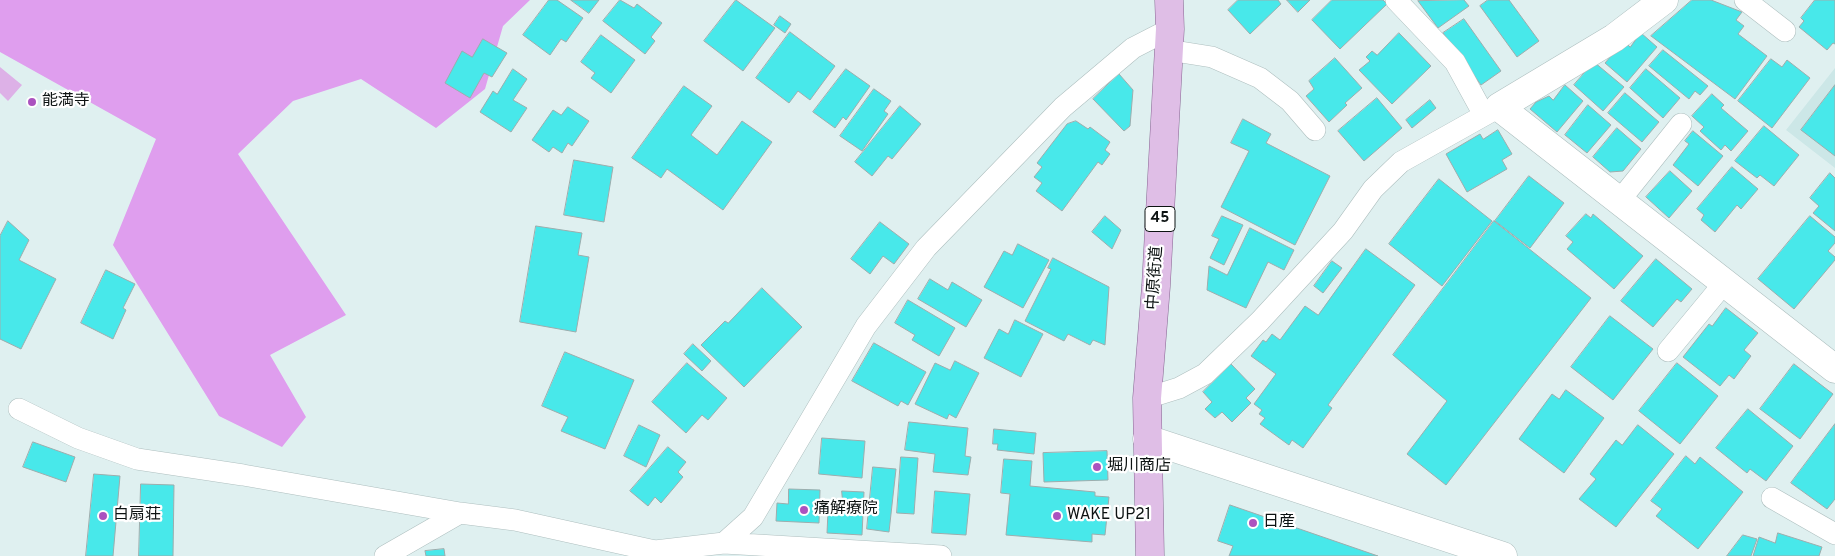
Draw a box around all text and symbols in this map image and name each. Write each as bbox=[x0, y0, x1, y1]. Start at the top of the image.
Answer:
place label: 能満寺 bbox=[42, 92, 90, 112]
marker: 能満寺 bbox=[26, 96, 38, 108]
road number: 45 bbox=[1145, 206, 1175, 232]
street label: 中原街道 bbox=[1144, 245, 1168, 311]
place label: 堀川商店 bbox=[1107, 457, 1171, 477]
marker: 堀川商店 bbox=[1091, 461, 1103, 473]
place label: 痛解療院 bbox=[814, 500, 878, 520]
marker: 痛解療院 bbox=[798, 504, 810, 516]
place label: 白扇荘 bbox=[113, 506, 161, 526]
place label: WAKE UP21 bbox=[1067, 506, 1151, 526]
marker: 白扇荘 bbox=[97, 510, 109, 522]
marker: WAKE UP21 bbox=[1051, 510, 1063, 522]
place label: 日産 bbox=[1263, 513, 1295, 533]
marker: 日産 bbox=[1247, 517, 1259, 529]

